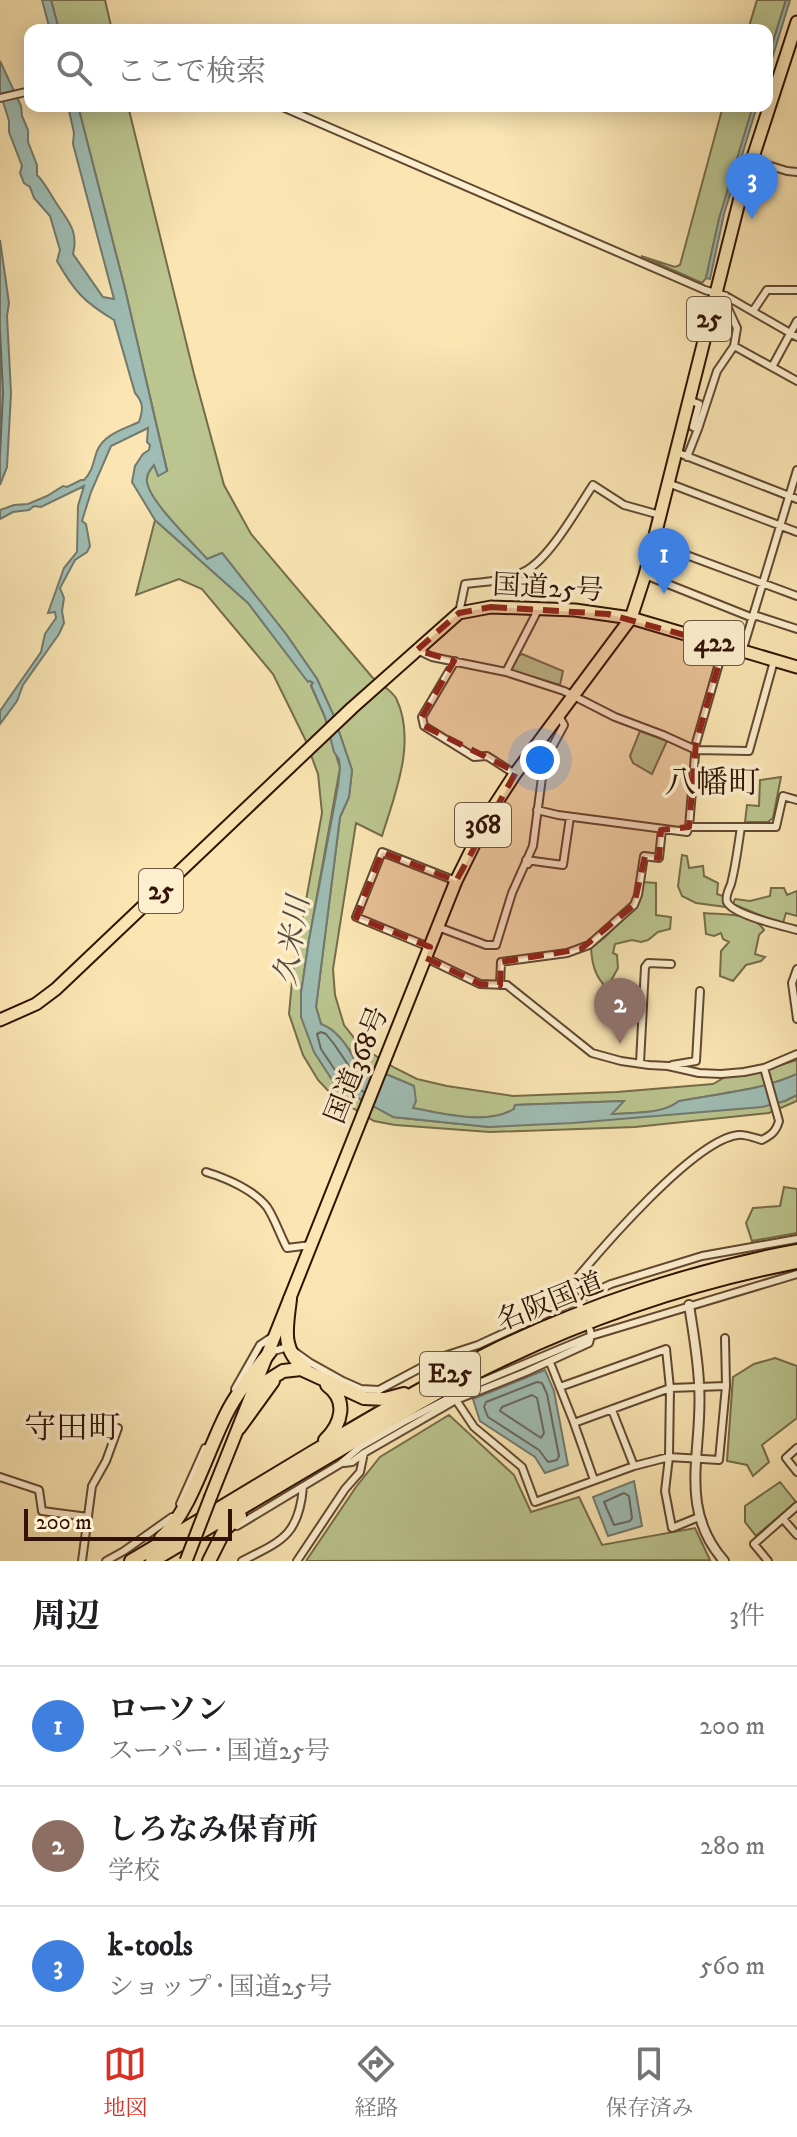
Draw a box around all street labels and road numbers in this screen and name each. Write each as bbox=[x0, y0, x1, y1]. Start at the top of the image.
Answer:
road number: 25 bbox=[687, 297, 731, 341]
street label: 国道25号 bbox=[491, 568, 605, 608]
road number: 422 bbox=[684, 621, 744, 665]
road number: 368 bbox=[455, 803, 511, 847]
road number: 25 bbox=[139, 869, 183, 913]
street label: 国道368号 bbox=[318, 1001, 396, 1129]
street label: 名阪国道 bbox=[492, 1265, 608, 1339]
road number: E25 bbox=[420, 1352, 480, 1396]

